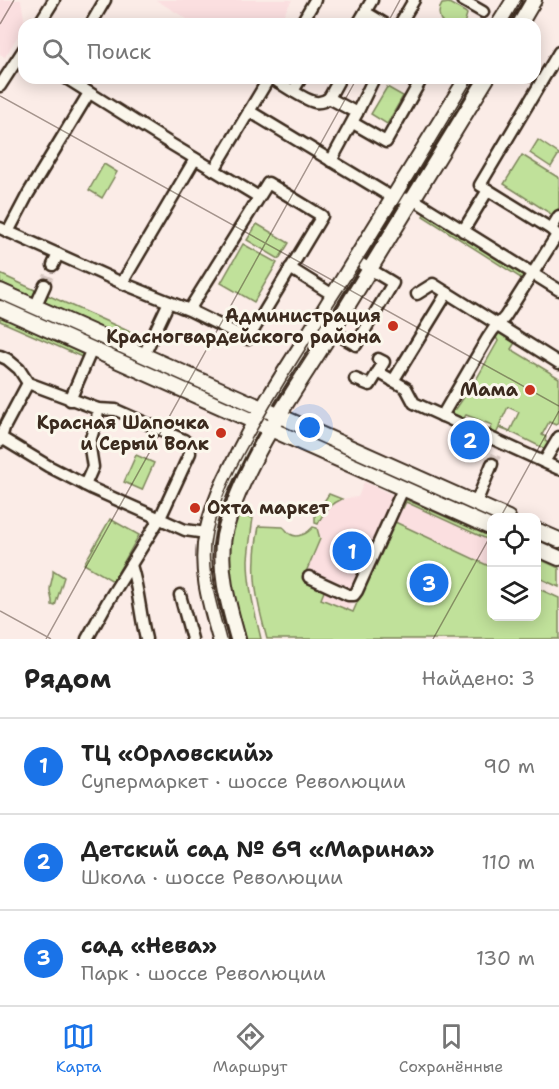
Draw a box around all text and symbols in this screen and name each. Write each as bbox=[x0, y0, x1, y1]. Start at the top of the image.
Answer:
search box bbox=[18, 18, 541, 84]
icon: search bbox=[39, 35, 72, 68]
text: Поиск bbox=[87, 37, 151, 66]
place label: Администрация Красногвардейского района bbox=[106, 304, 382, 349]
marker: Администрация Красногвардейского района bbox=[386, 319, 400, 333]
place label: Мама bbox=[460, 378, 519, 402]
marker: Мама bbox=[523, 383, 537, 397]
place label: Красная Шапочка и Серый Волк bbox=[37, 411, 210, 456]
your location bbox=[295, 413, 324, 442]
pin: 2 bbox=[450, 418, 490, 462]
marker: Красная Шапочка и Серый Волк bbox=[214, 426, 228, 440]
place label: Охта маркет bbox=[207, 496, 330, 520]
marker: Охта маркет bbox=[188, 501, 202, 515]
map controls bbox=[487, 513, 541, 621]
button: locate bbox=[487, 513, 541, 567]
pin: 1 bbox=[332, 528, 372, 574]
pin: 3 bbox=[410, 560, 448, 606]
button: layers bbox=[487, 567, 541, 621]
text: Рядом bbox=[24, 661, 111, 696]
text: Найдено: 3 bbox=[422, 665, 535, 691]
text: ТЦ «Орловский» bbox=[81, 739, 273, 768]
text: 1 bbox=[39, 753, 48, 779]
text: 90 m bbox=[483, 753, 535, 779]
text: Супермаркет · шоссе Революции bbox=[81, 768, 406, 794]
text: Детский сад № 69 «Марина» bbox=[81, 835, 434, 864]
text: 2 bbox=[37, 849, 51, 875]
text: 110 m bbox=[481, 849, 535, 875]
text: Школа · шоссе Революции bbox=[81, 864, 343, 890]
text: сад «Нева» bbox=[81, 931, 217, 960]
text: 3 bbox=[37, 945, 51, 971]
text: 130 m bbox=[476, 945, 535, 971]
text: Парк · шоссе Революции bbox=[81, 960, 326, 986]
tab: Карта bbox=[56, 1020, 101, 1077]
tab: Маршрут bbox=[213, 1020, 287, 1077]
tab: Сохранённые bbox=[399, 1020, 503, 1077]

